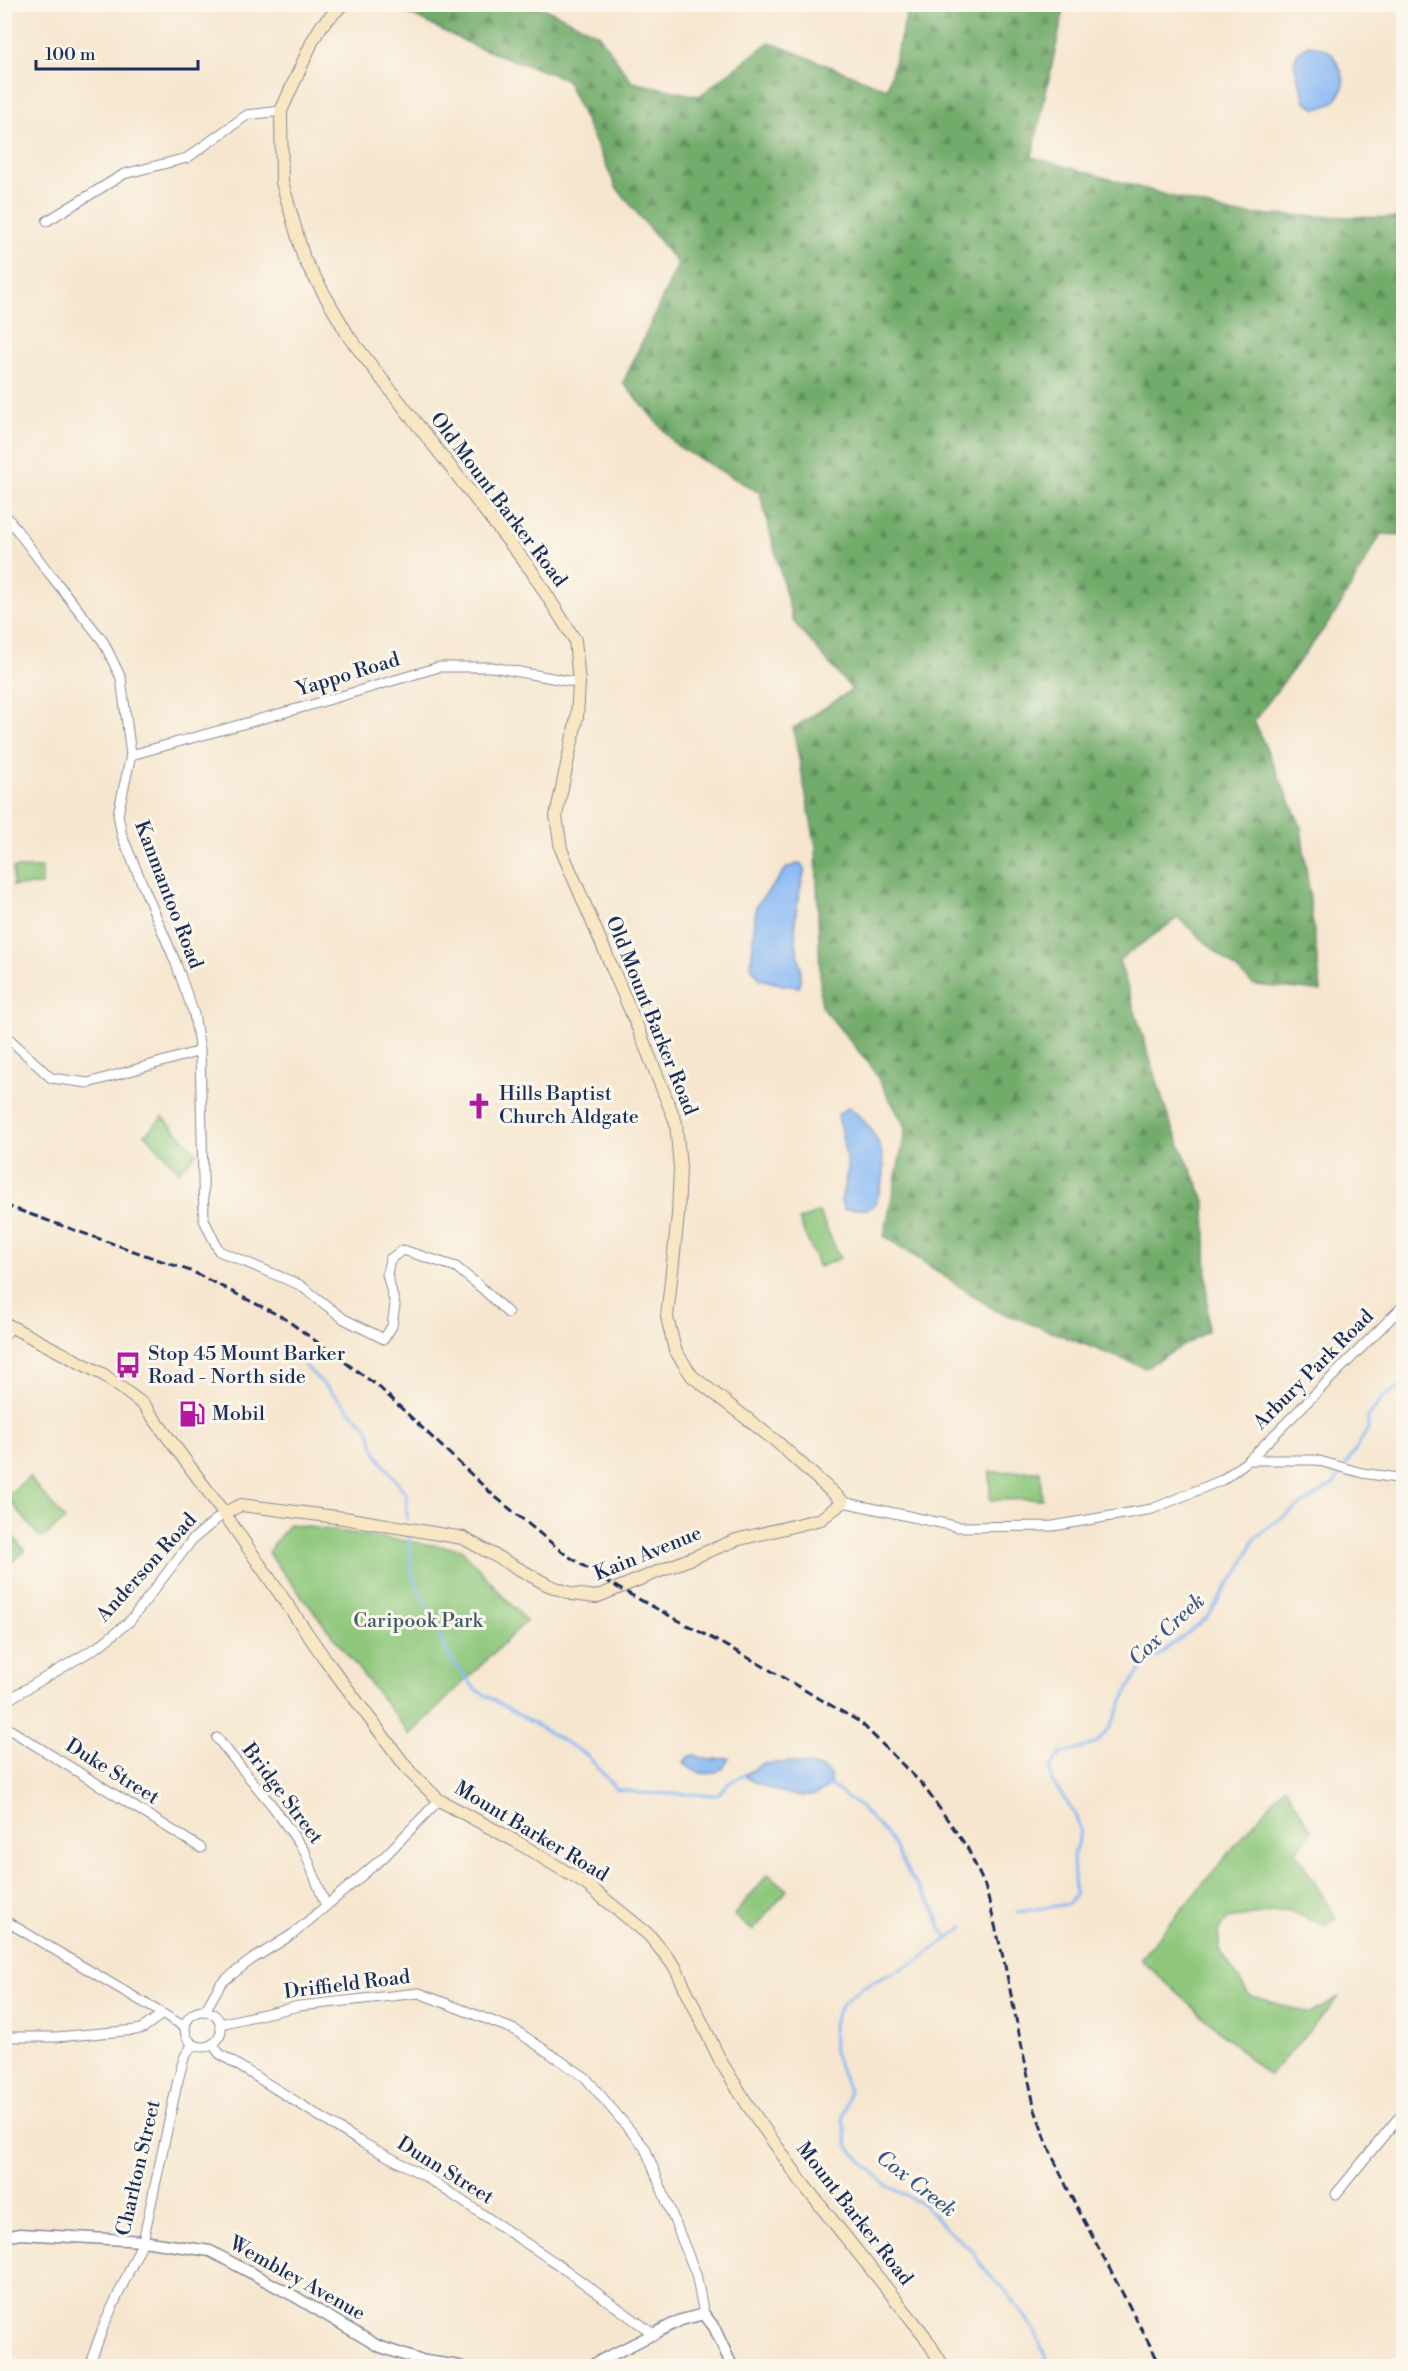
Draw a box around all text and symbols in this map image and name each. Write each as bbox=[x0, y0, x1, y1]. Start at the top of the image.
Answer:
scale bar bbox=[36, 33, 198, 71]
text: 100 m bbox=[45, 43, 96, 66]
street label: Old Mount Barker Road bbox=[424, 408, 572, 593]
street label: Yappo Road bbox=[292, 647, 403, 703]
street label: Kanmantoo Road bbox=[128, 817, 208, 973]
street label: Old Mount Barker Road bbox=[600, 913, 703, 1120]
place label: Hills Baptist Church Aldgate bbox=[499, 1082, 639, 1130]
church icon: Hills Baptist Church Aldgate bbox=[464, 1091, 494, 1121]
street label: Arbury Park Road bbox=[1248, 1304, 1380, 1436]
place label: Stop 45 Mount Barker Road - North side bbox=[148, 1342, 346, 1390]
bus stop icon: Stop 45 Mount Barker Road - North side bbox=[113, 1350, 143, 1380]
fuel station icon: Mobil bbox=[177, 1399, 207, 1429]
place label: Mobil bbox=[212, 1402, 265, 1427]
street label: Anderson Road bbox=[91, 1508, 203, 1628]
street label: Kain Avenue bbox=[590, 1521, 706, 1587]
water label: Cox Creek bbox=[1124, 1588, 1210, 1672]
park label: Caripook Park bbox=[353, 1609, 484, 1634]
street label: Duke Street bbox=[61, 1733, 163, 1811]
street label: Bridge Street bbox=[235, 1738, 328, 1849]
street label: Mount Barker Road bbox=[449, 1776, 613, 1888]
street label: Driffield Road bbox=[282, 1965, 412, 2005]
street label: Charlton Street bbox=[111, 2098, 167, 2238]
street label: Dunn Street bbox=[392, 2131, 498, 2211]
street label: Mount Barker Road bbox=[790, 2137, 918, 2291]
water label: Cox Creek bbox=[871, 2145, 961, 2223]
street label: Wembley Avenue bbox=[224, 2231, 369, 2327]

